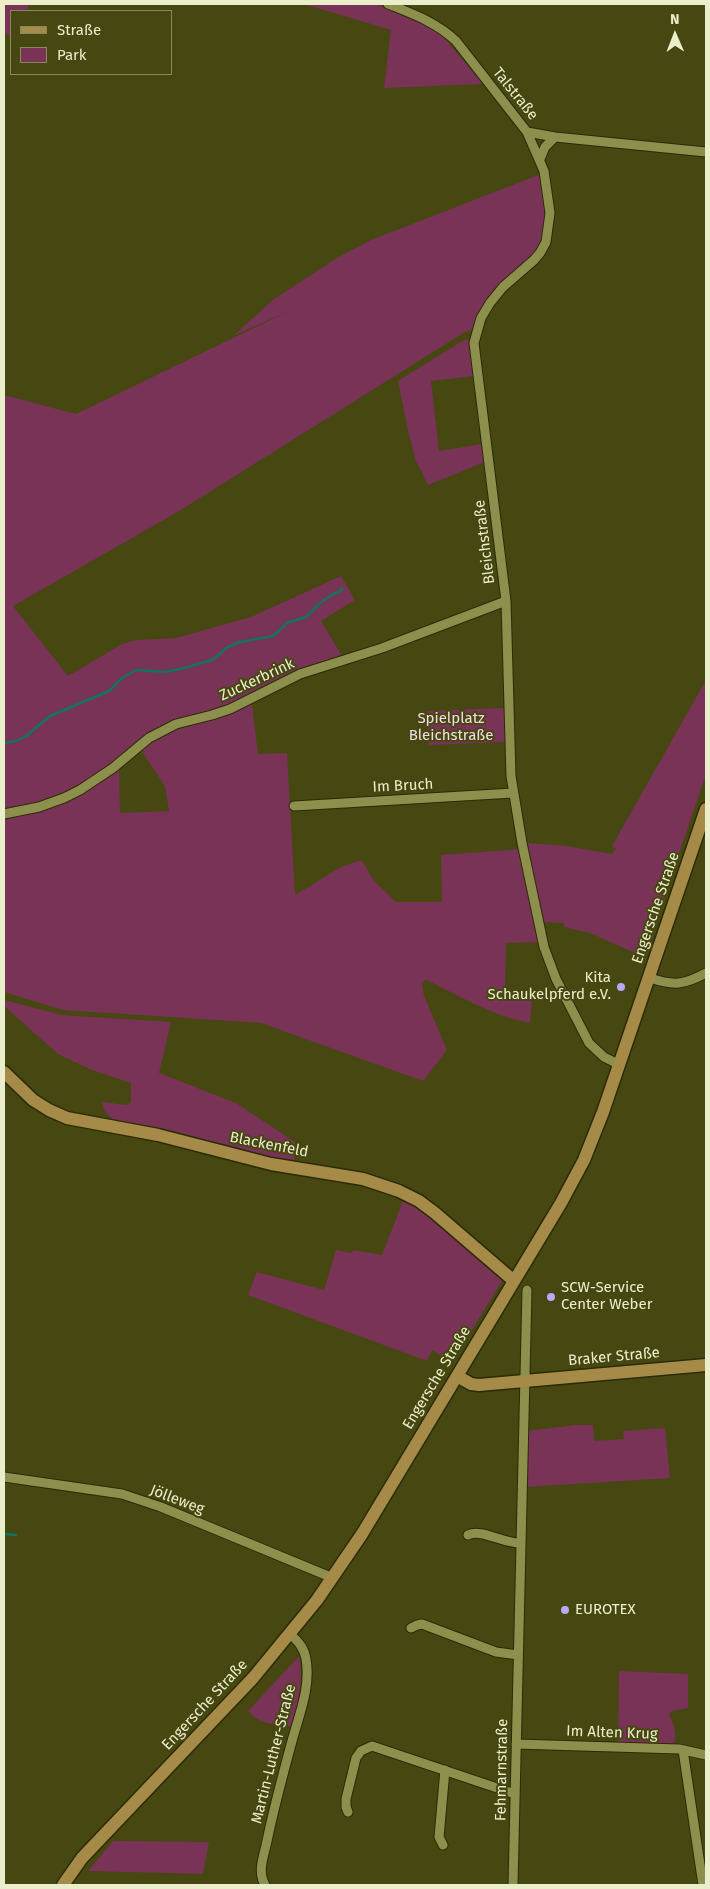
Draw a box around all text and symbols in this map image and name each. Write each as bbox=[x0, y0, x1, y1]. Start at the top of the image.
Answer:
legend bbox=[10, 10, 172, 75]
north arrow bbox=[650, 10, 700, 60]
text: N bbox=[670, 11, 680, 28]
text: Straße bbox=[57, 21, 101, 39]
text: Park bbox=[57, 46, 87, 64]
street label: Talstraße bbox=[488, 64, 542, 124]
street label: Bleichstraße bbox=[471, 499, 499, 585]
street label: Zuckerbrink bbox=[217, 655, 297, 705]
park label: Spielplatz Bleichstraße bbox=[409, 710, 493, 745]
street label: Im Bruch bbox=[372, 775, 434, 797]
street label: Engersche Straße bbox=[628, 850, 684, 966]
place label: Kita Schaukelpferd e.V. bbox=[488, 969, 611, 1004]
marker: Kita Schaukelpferd e.V. bbox=[615, 981, 627, 993]
street label: Blackenfeld bbox=[228, 1129, 310, 1161]
place label: SCW-Service Center Weber bbox=[561, 1279, 652, 1314]
marker: SCW-Service Center Weber bbox=[545, 1291, 557, 1303]
street label: Engersche Straße bbox=[399, 1323, 475, 1433]
street label: Braker Straße bbox=[567, 1344, 661, 1370]
street label: Jölleweg bbox=[147, 1481, 207, 1519]
place label: EUROTEX bbox=[575, 1601, 636, 1619]
marker: EUROTEX bbox=[559, 1604, 571, 1616]
street label: Engersche Straße bbox=[158, 1656, 252, 1754]
street label: Martin-Luther-Straße bbox=[248, 1682, 300, 1826]
street label: Fehmarnstraße bbox=[492, 1719, 512, 1821]
street label: Im Alten Krug bbox=[566, 1722, 658, 1744]

